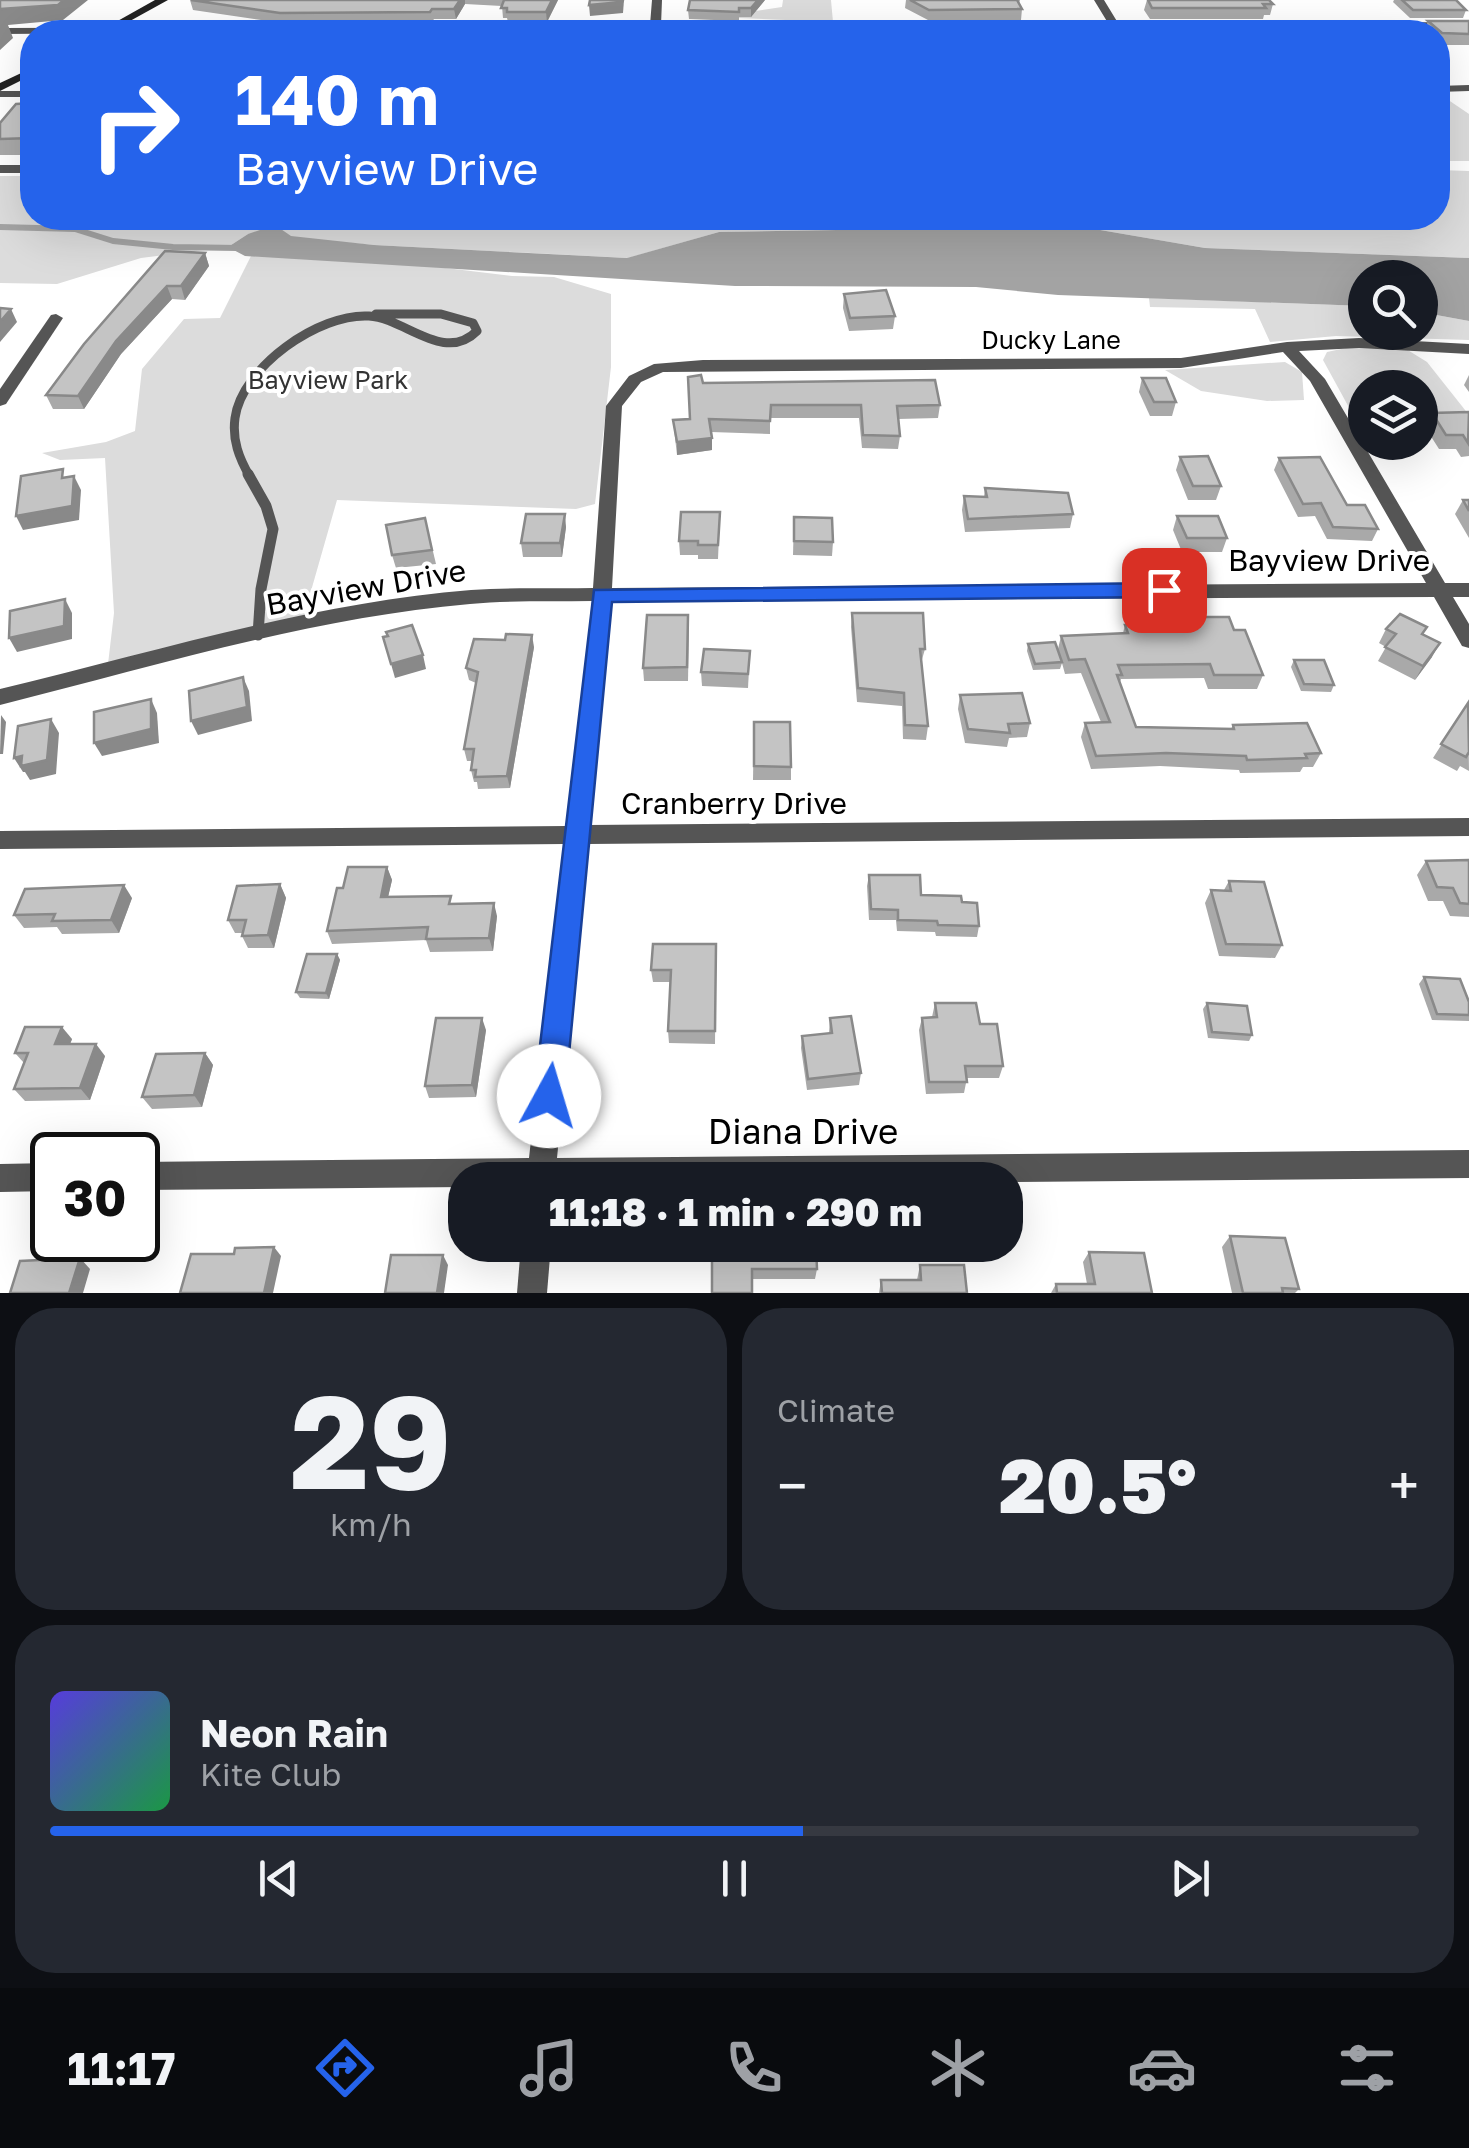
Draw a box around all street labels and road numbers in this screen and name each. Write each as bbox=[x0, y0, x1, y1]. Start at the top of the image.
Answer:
street label: Ducky Lane bbox=[981, 324, 1121, 355]
street label: Bayview Drive bbox=[1228, 542, 1430, 578]
street label: Bayview Drive bbox=[263, 552, 469, 622]
street label: Cranberry Drive bbox=[621, 785, 847, 821]
street label: Diana Drive bbox=[708, 1110, 898, 1152]

